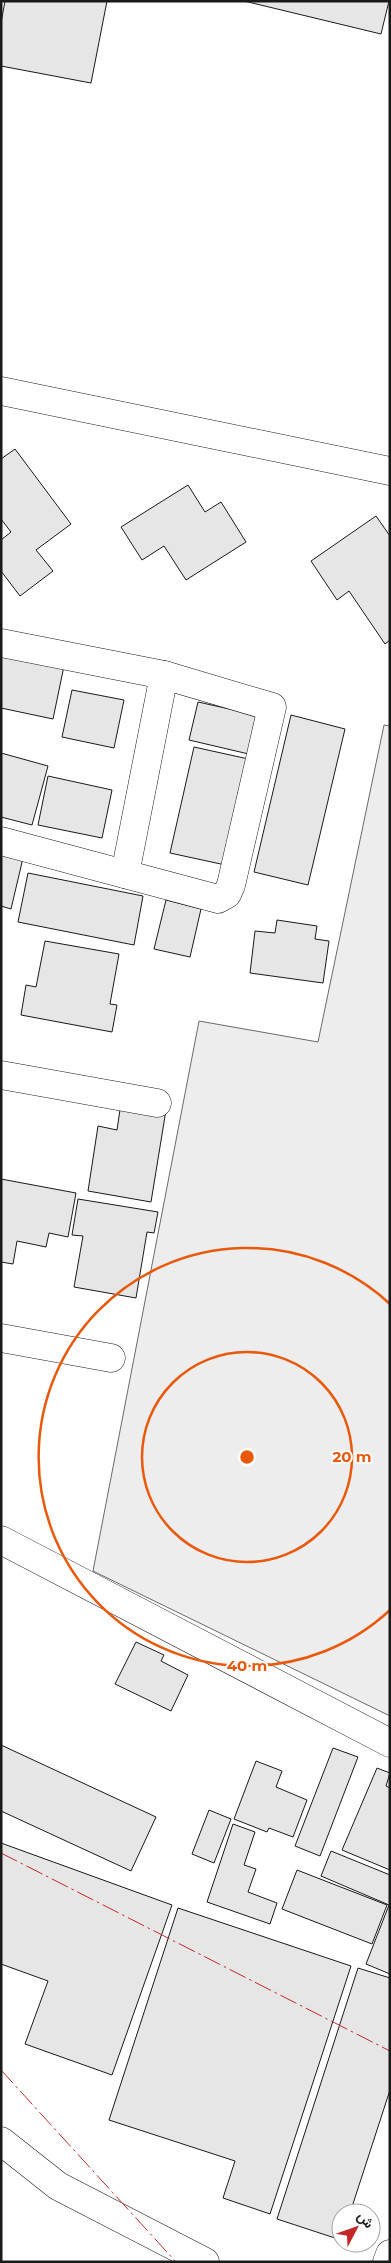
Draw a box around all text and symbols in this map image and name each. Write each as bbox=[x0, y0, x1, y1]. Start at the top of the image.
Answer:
text: 20 m bbox=[332, 1447, 372, 1466]
centre of rings bbox=[238, 1448, 256, 1466]
text: 40 m bbox=[227, 1656, 267, 1675]
north arrow bbox=[331, 2203, 381, 2253]
text: ش bbox=[353, 2207, 378, 2232]

